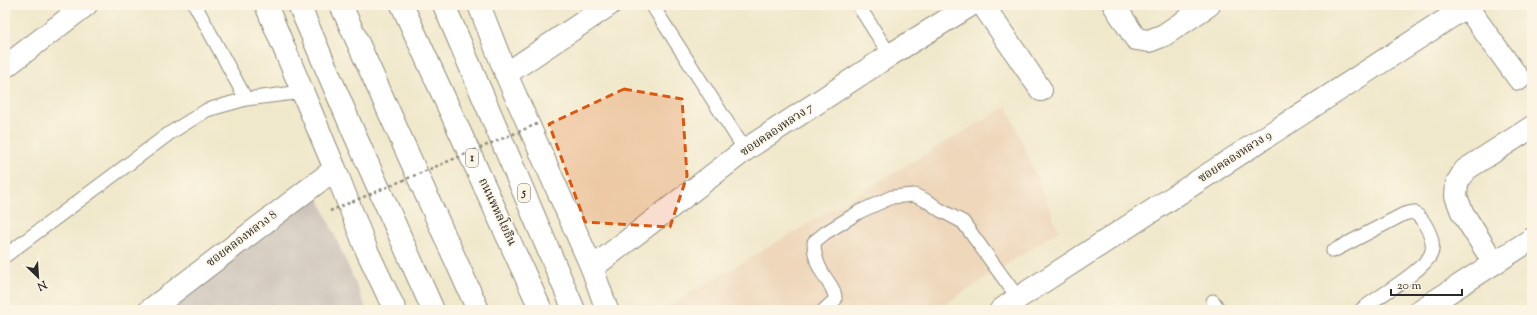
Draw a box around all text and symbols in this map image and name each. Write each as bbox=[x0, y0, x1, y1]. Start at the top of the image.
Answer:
street label: ซอยคลองหลวง 7 bbox=[737, 99, 817, 161]
street label: ซอยคลองหลวง 9 bbox=[1195, 126, 1275, 188]
road number: 1 bbox=[466, 149, 478, 167]
street label: ถนนพหลโยธิน bbox=[473, 175, 522, 249]
road number: 5 bbox=[518, 184, 530, 202]
street label: ซอยคลองหลวง 8 bbox=[203, 206, 281, 272]
north arrow bbox=[18, 257, 58, 297]
scale bar bbox=[1391, 271, 1462, 297]
text: N bbox=[34, 276, 50, 294]
text: 20 m bbox=[1397, 277, 1422, 295]

